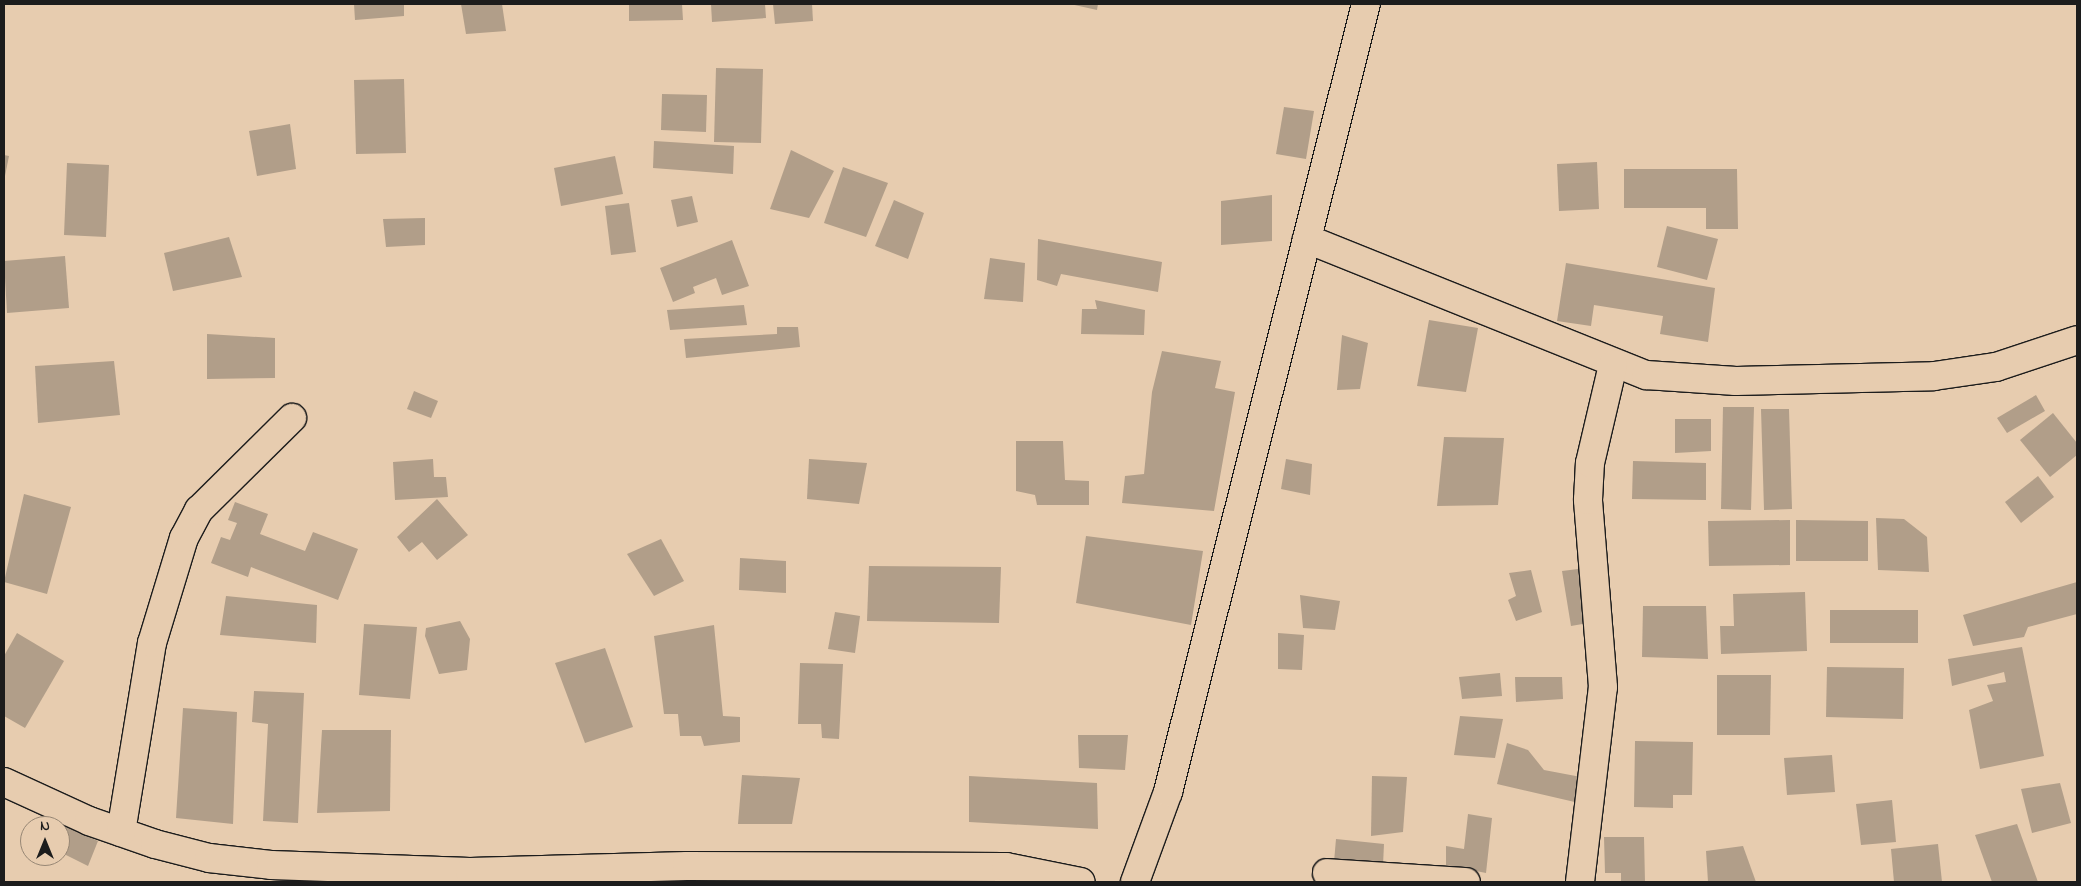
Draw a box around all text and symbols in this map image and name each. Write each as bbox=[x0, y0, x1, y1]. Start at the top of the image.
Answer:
north arrow bbox=[20, 816, 70, 866]
text: N bbox=[40, 816, 50, 837]

